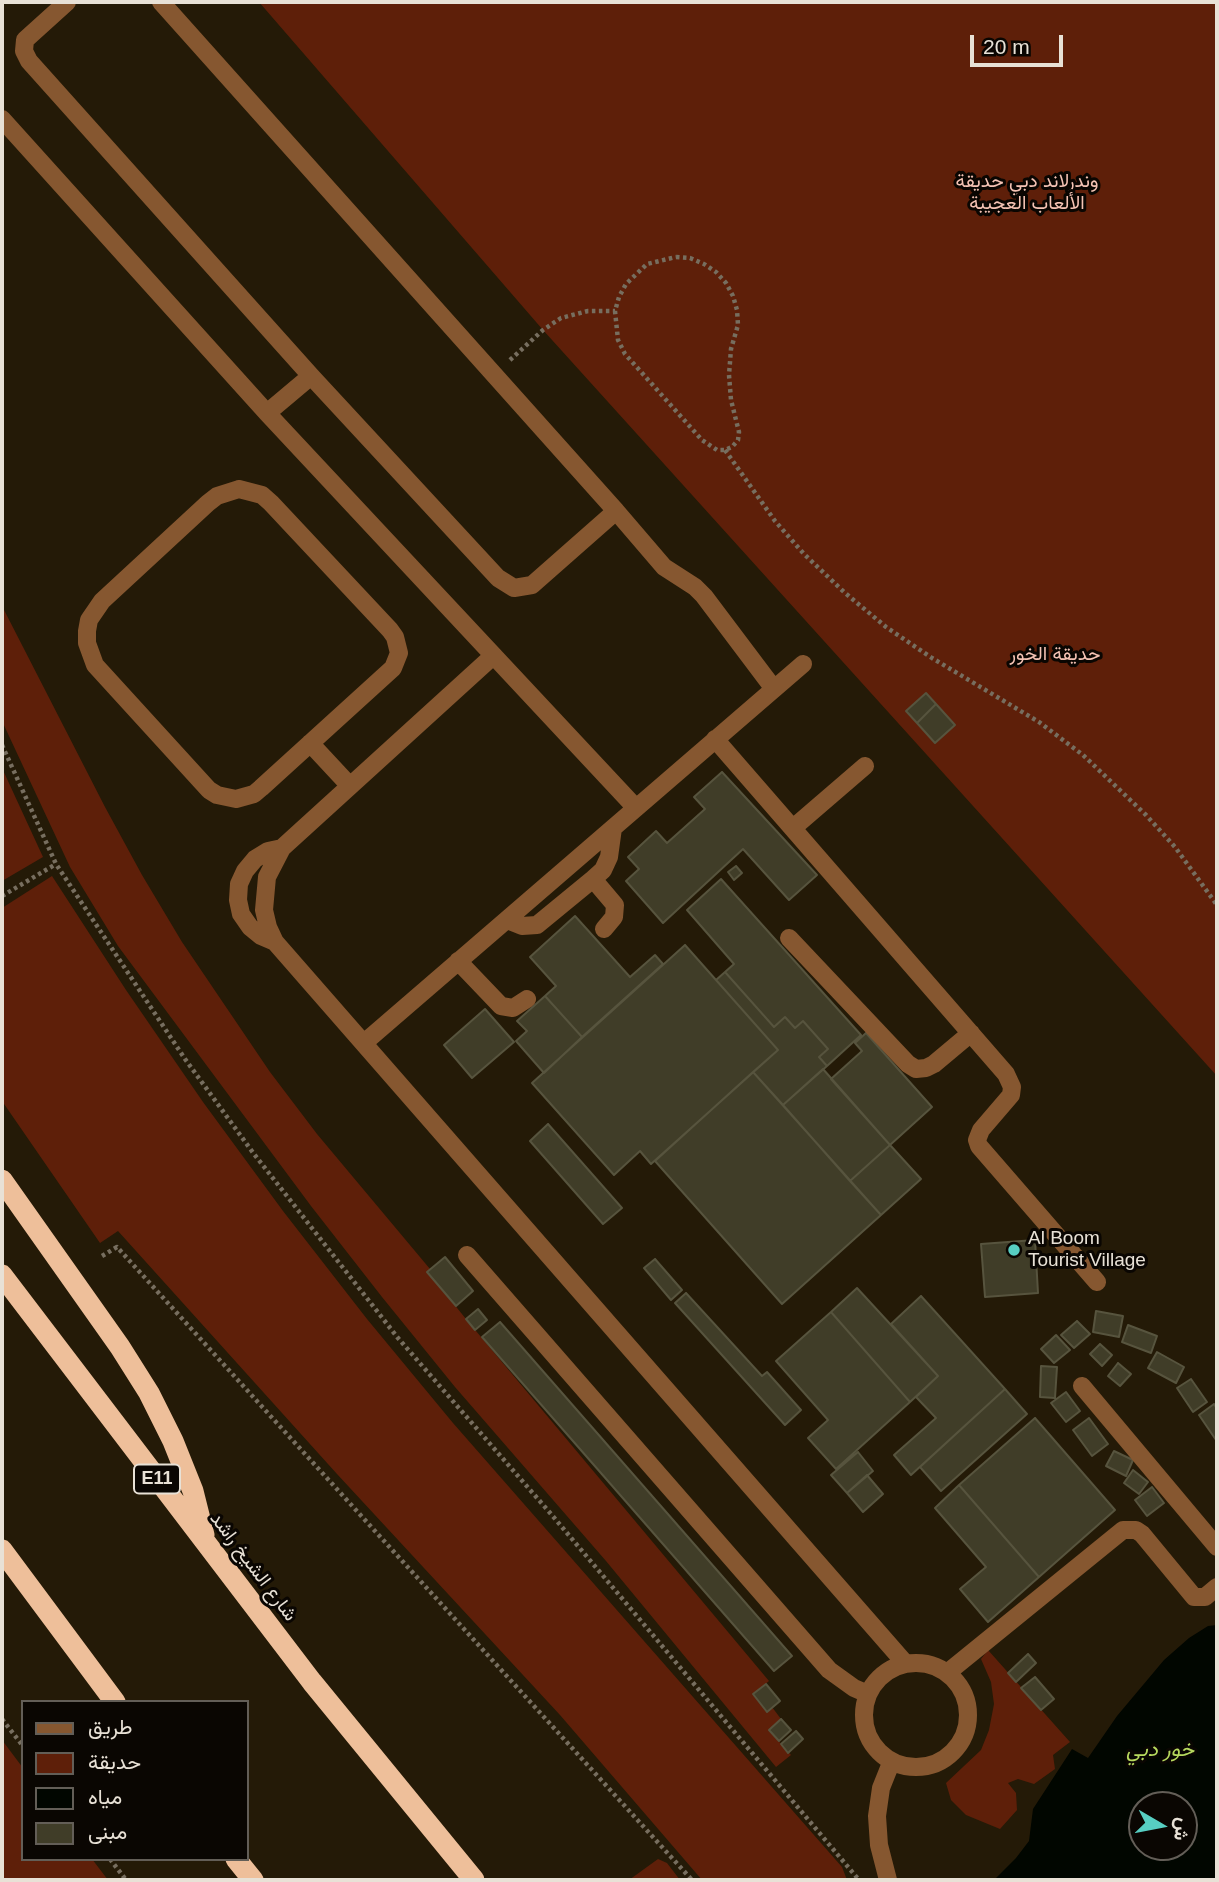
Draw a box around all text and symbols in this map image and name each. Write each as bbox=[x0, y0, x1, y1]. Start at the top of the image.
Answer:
scale bar bbox=[974, 21, 1067, 65]
text: 20 m bbox=[983, 35, 1030, 58]
park label: وندرلاند دبي حديقة الألعاب العجيبة bbox=[956, 171, 1098, 215]
park label: حديقة الخور bbox=[1009, 644, 1101, 666]
place label: Al Boom Tourist Village bbox=[1028, 1228, 1146, 1272]
marker: Al Boom Tourist Village bbox=[1006, 1242, 1022, 1258]
road number: E11 bbox=[134, 1464, 180, 1494]
street label: شارع الشيخ راشد bbox=[205, 1508, 301, 1626]
legend bbox=[21, 1700, 248, 1861]
text: طريق bbox=[88, 1715, 133, 1738]
water label: خور دبي bbox=[1126, 1737, 1194, 1763]
text: حديقة bbox=[88, 1750, 141, 1773]
text: مياه bbox=[88, 1785, 122, 1808]
north arrow bbox=[1128, 1791, 1198, 1861]
text: ش bbox=[1170, 1816, 1195, 1842]
text: مبنى bbox=[88, 1820, 127, 1843]

